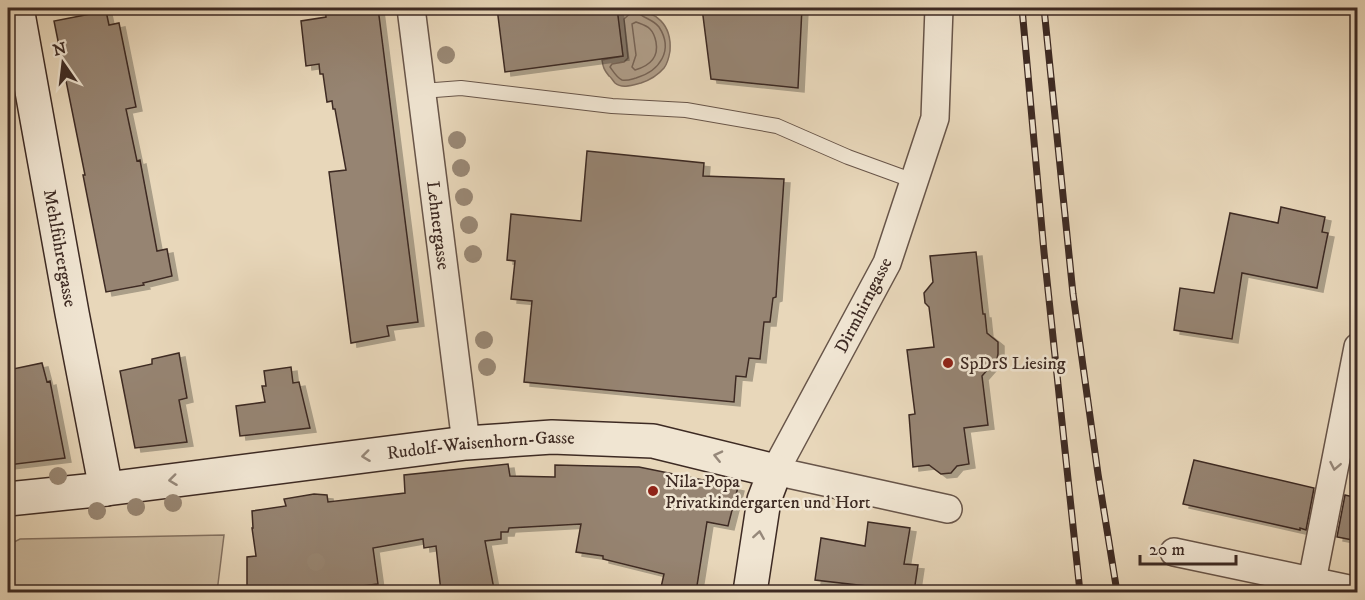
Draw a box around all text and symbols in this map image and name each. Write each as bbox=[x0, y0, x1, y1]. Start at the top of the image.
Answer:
north arrow bbox=[33, 33, 93, 93]
text: N bbox=[51, 38, 68, 61]
street label: Lehnergasse bbox=[421, 180, 454, 271]
street label: Mehlführergasse bbox=[38, 188, 81, 309]
street label: Dirmhirngasse bbox=[830, 254, 897, 357]
place label: SpDrS Liesing bbox=[960, 353, 1066, 375]
marker: SpDrS Liesing bbox=[941, 356, 955, 370]
street label: Rudolf-Waisenhorn-Gasse bbox=[386, 427, 575, 465]
one-way arrow bbox=[362, 449, 371, 462]
one-way arrow bbox=[713, 451, 723, 464]
one-way arrow bbox=[1329, 461, 1342, 471]
place label: Nila-Popa Privatkindergarten und Hort bbox=[665, 471, 871, 514]
one-way arrow bbox=[168, 474, 177, 486]
marker: Nila-Popa Privatkindergarten und Hort bbox=[646, 484, 660, 498]
scale bar bbox=[1140, 528, 1236, 566]
one-way arrow bbox=[752, 530, 764, 539]
text: 20 m bbox=[1149, 539, 1185, 561]

